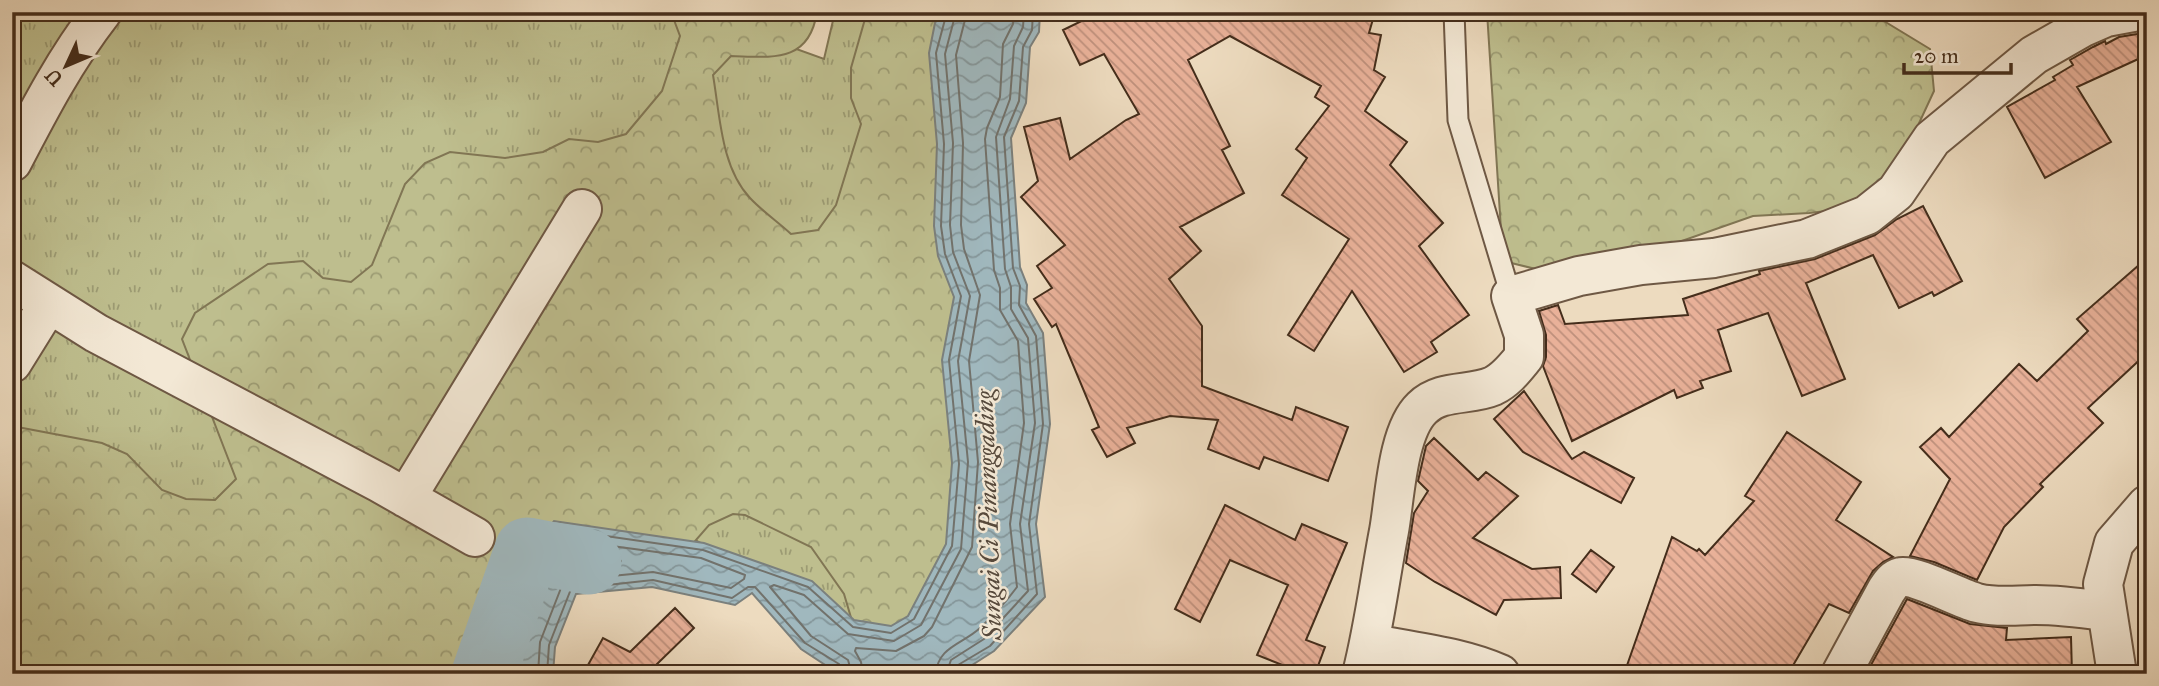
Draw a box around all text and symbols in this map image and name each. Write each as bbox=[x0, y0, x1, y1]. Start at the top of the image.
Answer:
north arrow bbox=[32, 32, 102, 102]
scale bar bbox=[1904, 32, 2010, 76]
text: 20 m bbox=[1914, 43, 1959, 69]
text: U bbox=[40, 63, 68, 91]
water label: Sungai Ci Pinanggading bbox=[968, 387, 1008, 642]

